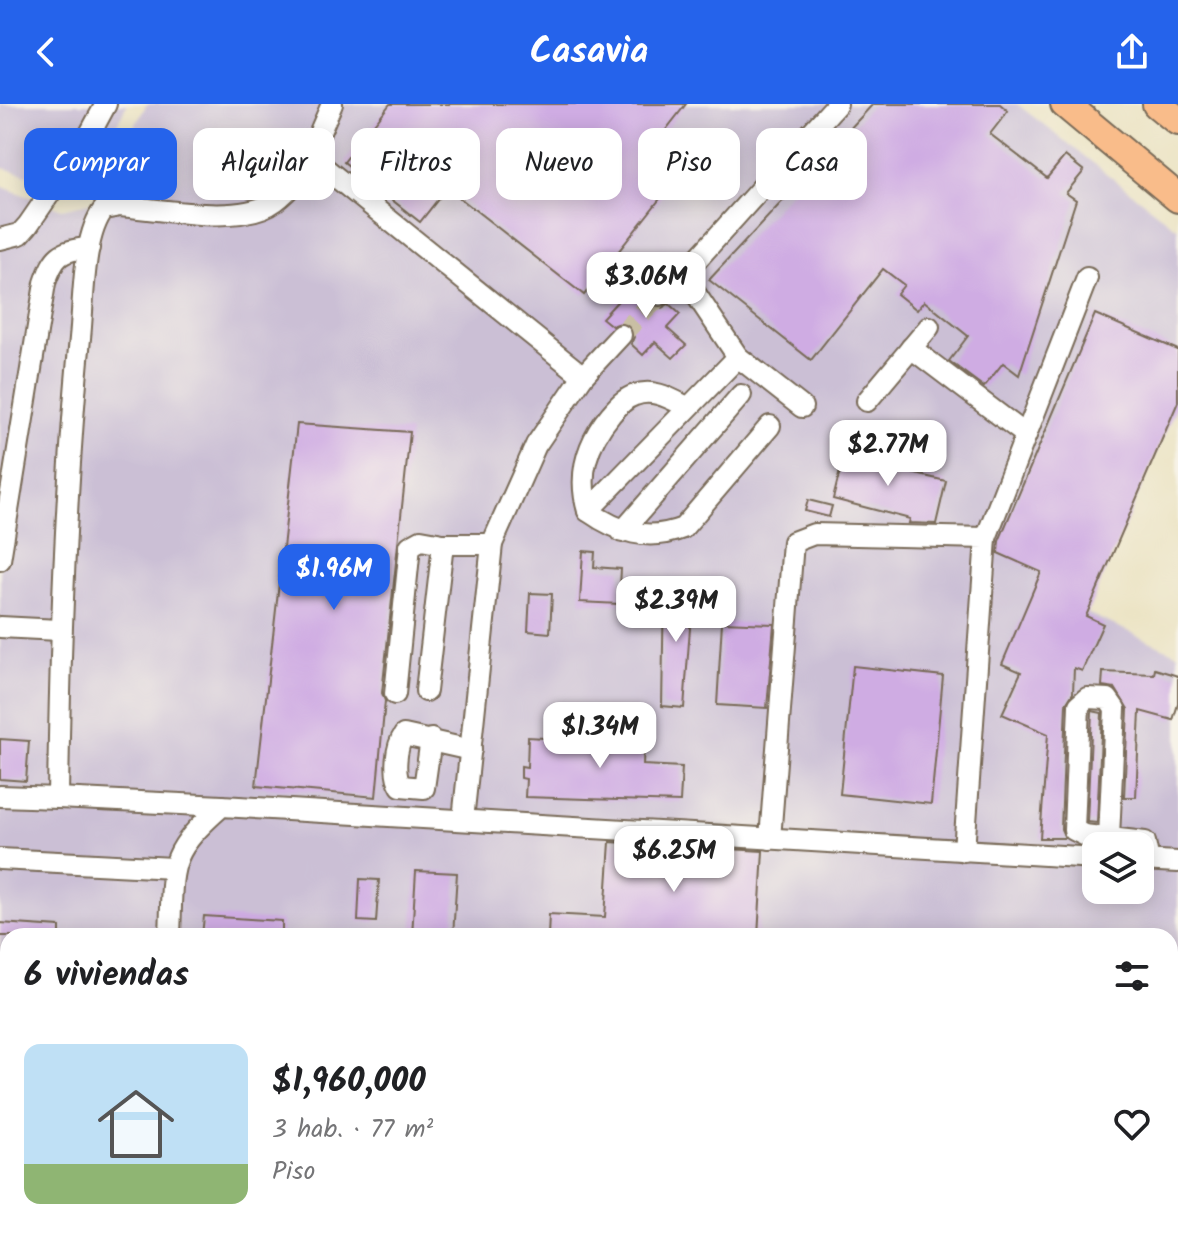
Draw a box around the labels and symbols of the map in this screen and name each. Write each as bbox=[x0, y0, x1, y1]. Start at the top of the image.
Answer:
pin: $3.06M bbox=[581, 252, 711, 320]
pin: $2.77M bbox=[823, 420, 953, 488]
pin: $1.96M bbox=[269, 544, 399, 612]
pin: $2.39M bbox=[611, 576, 741, 644]
pin: $1.34M bbox=[535, 702, 665, 770]
pin: $6.25M bbox=[609, 826, 739, 894]

